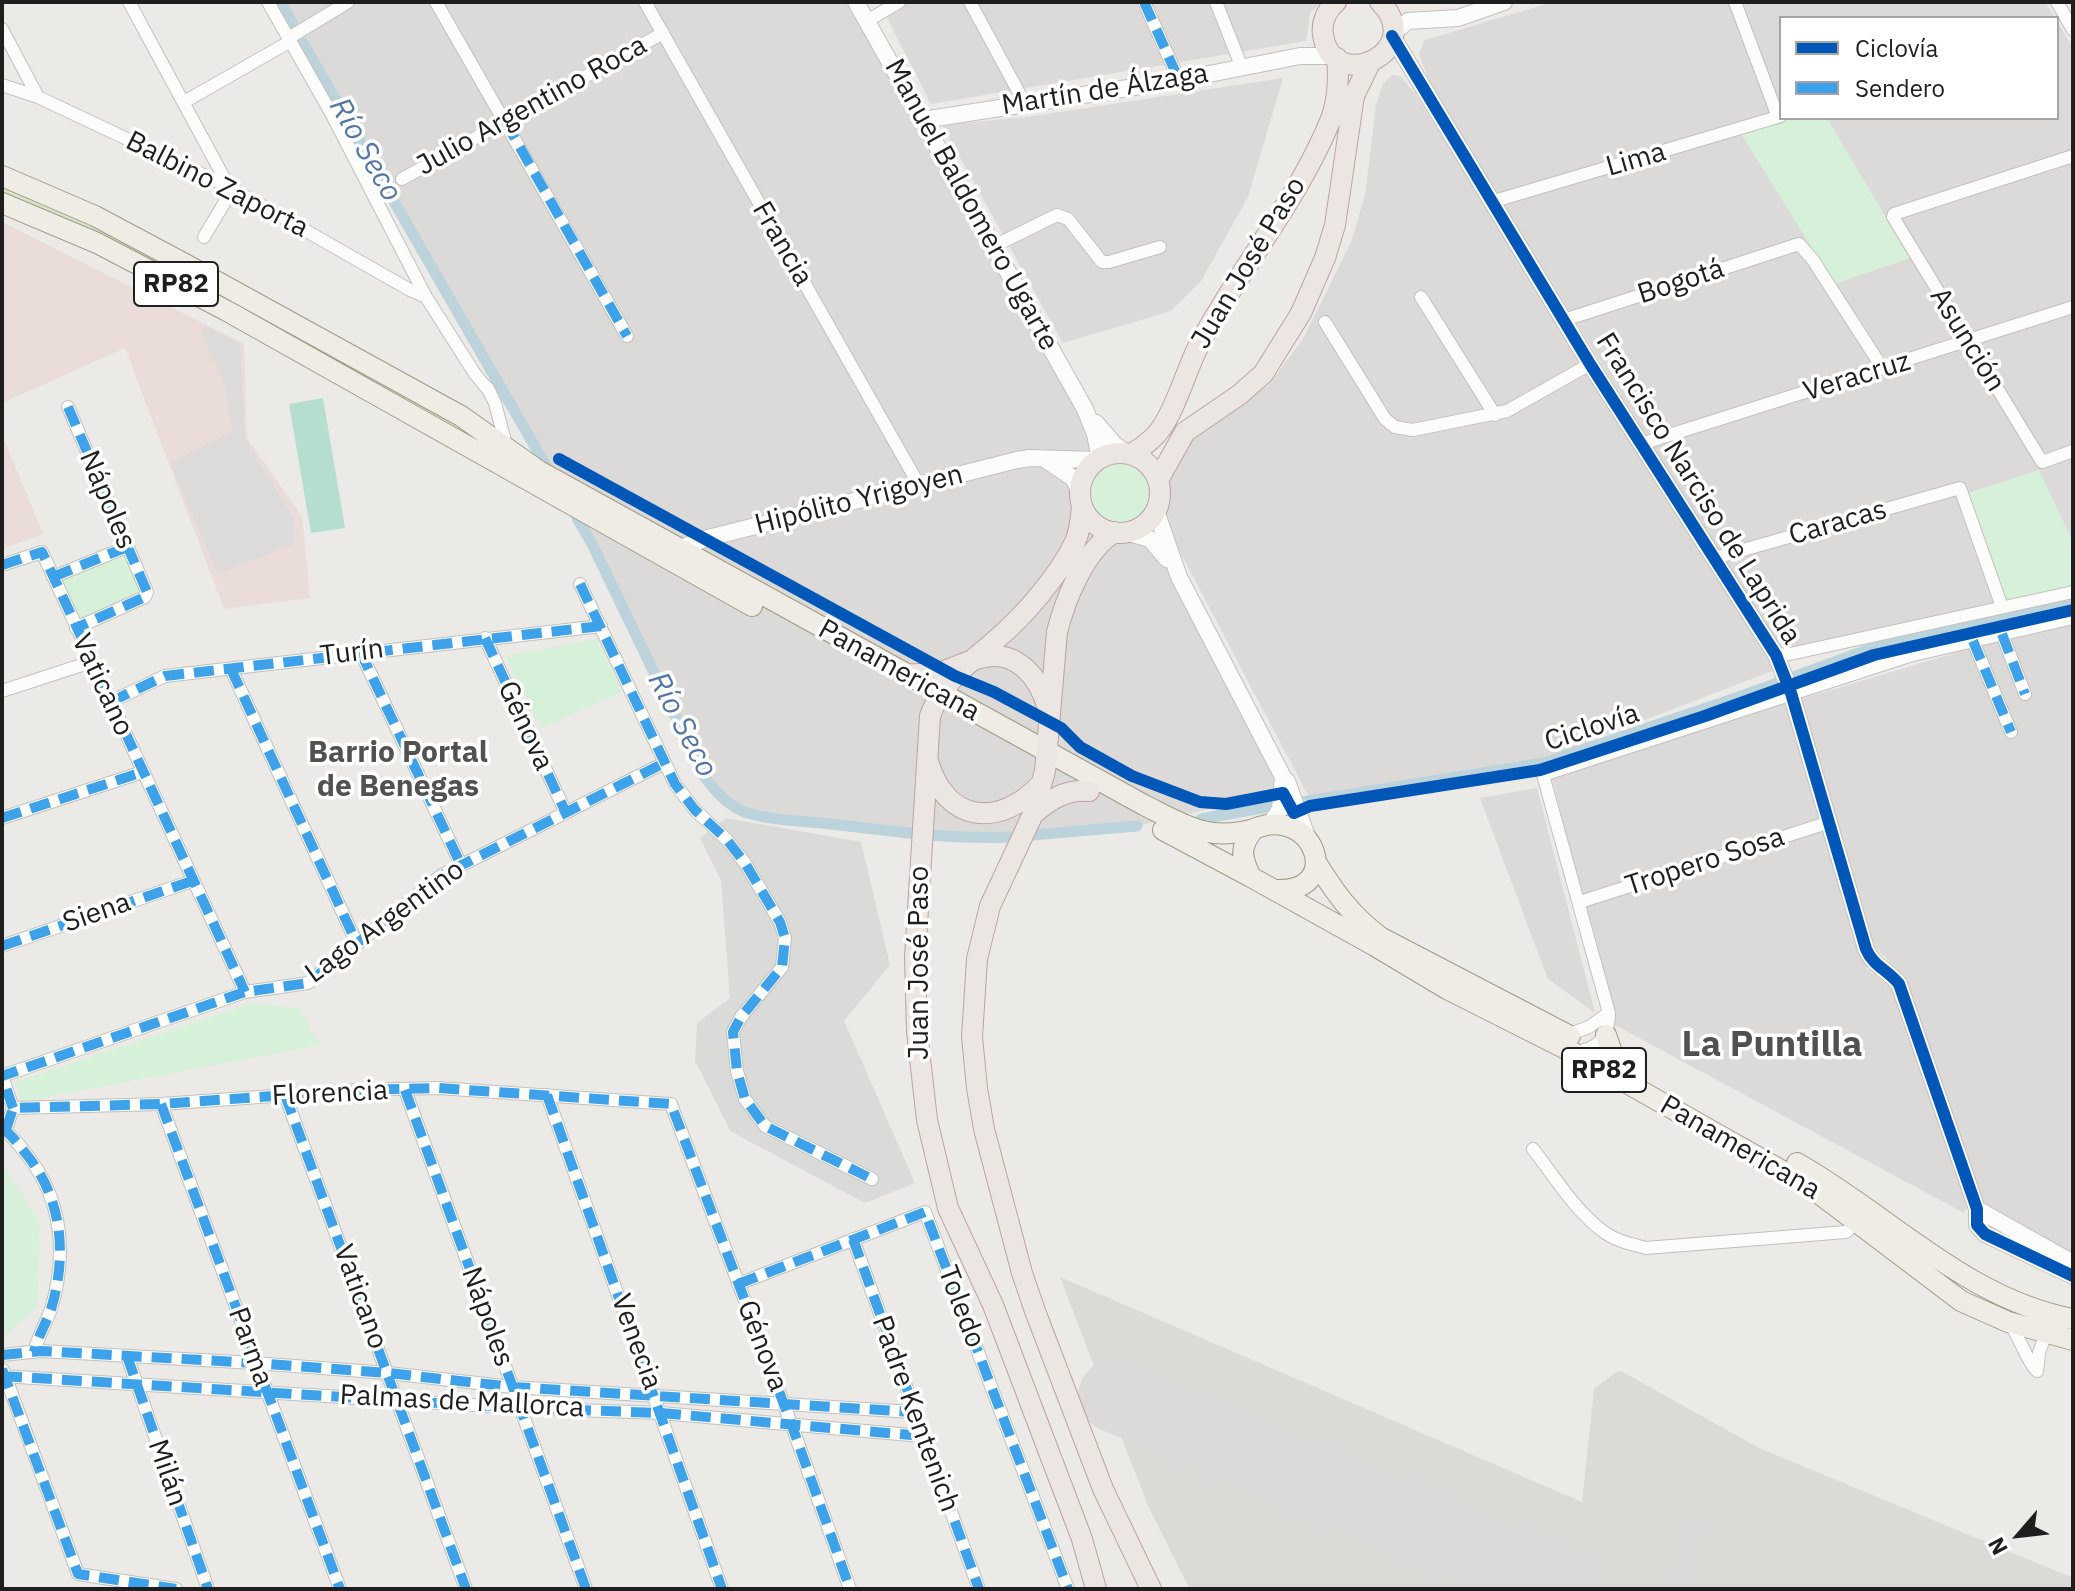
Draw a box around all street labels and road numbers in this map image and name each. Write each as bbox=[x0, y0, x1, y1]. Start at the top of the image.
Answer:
street label: Julio Argentino Roca bbox=[411, 29, 653, 183]
street label: Manuel Baldomero Ugarte bbox=[877, 53, 1065, 357]
street label: Martín de Álzaga bbox=[999, 57, 1211, 123]
street label: Balbino Zaporta bbox=[120, 125, 314, 245]
street label: Lima bbox=[1602, 136, 1670, 184]
street label: Juan José Paso bbox=[1185, 171, 1313, 355]
street label: Francia bbox=[744, 196, 820, 292]
street label: Bogotá bbox=[1633, 252, 1729, 312]
road number: RP82 bbox=[134, 262, 218, 306]
street label: Asunción bbox=[1922, 282, 2012, 398]
street label: Francisco Narciso de Laprida bbox=[1588, 327, 1808, 651]
street label: Veracruz bbox=[1800, 345, 1914, 409]
street label: Nápoles bbox=[71, 446, 143, 554]
street label: Hipólito Yrigoyen bbox=[751, 458, 967, 542]
street label: Caracas bbox=[1785, 493, 1891, 553]
street label: Panamericana bbox=[812, 613, 986, 729]
street label: Vaticano bbox=[64, 629, 140, 741]
street label: Turín bbox=[318, 632, 386, 674]
street label: Génova bbox=[490, 676, 560, 776]
street label: Ciclovía bbox=[1541, 697, 1643, 759]
street label: Tropero Sosa bbox=[1621, 821, 1789, 903]
street label: Lago Argentino bbox=[299, 853, 471, 991]
street label: Juan José Paso bbox=[903, 866, 937, 1060]
street label: Siena bbox=[59, 886, 135, 940]
road number: RP82 bbox=[1562, 1048, 1646, 1092]
street label: Florencia bbox=[271, 1074, 389, 1114]
street label: Panamericana bbox=[1654, 1089, 1826, 1207]
street label: Vaticano bbox=[326, 1240, 394, 1354]
street label: Toledo bbox=[930, 1261, 992, 1353]
street label: Nápoles bbox=[454, 1263, 520, 1371]
street label: Venecia bbox=[603, 1290, 669, 1394]
street label: Génova bbox=[729, 1296, 795, 1396]
street label: Parma bbox=[220, 1303, 280, 1391]
street label: Padre Kentenich bbox=[864, 1311, 966, 1517]
street label: Palmas de Mallorca bbox=[339, 1379, 585, 1425]
street label: Milán bbox=[140, 1435, 194, 1511]

